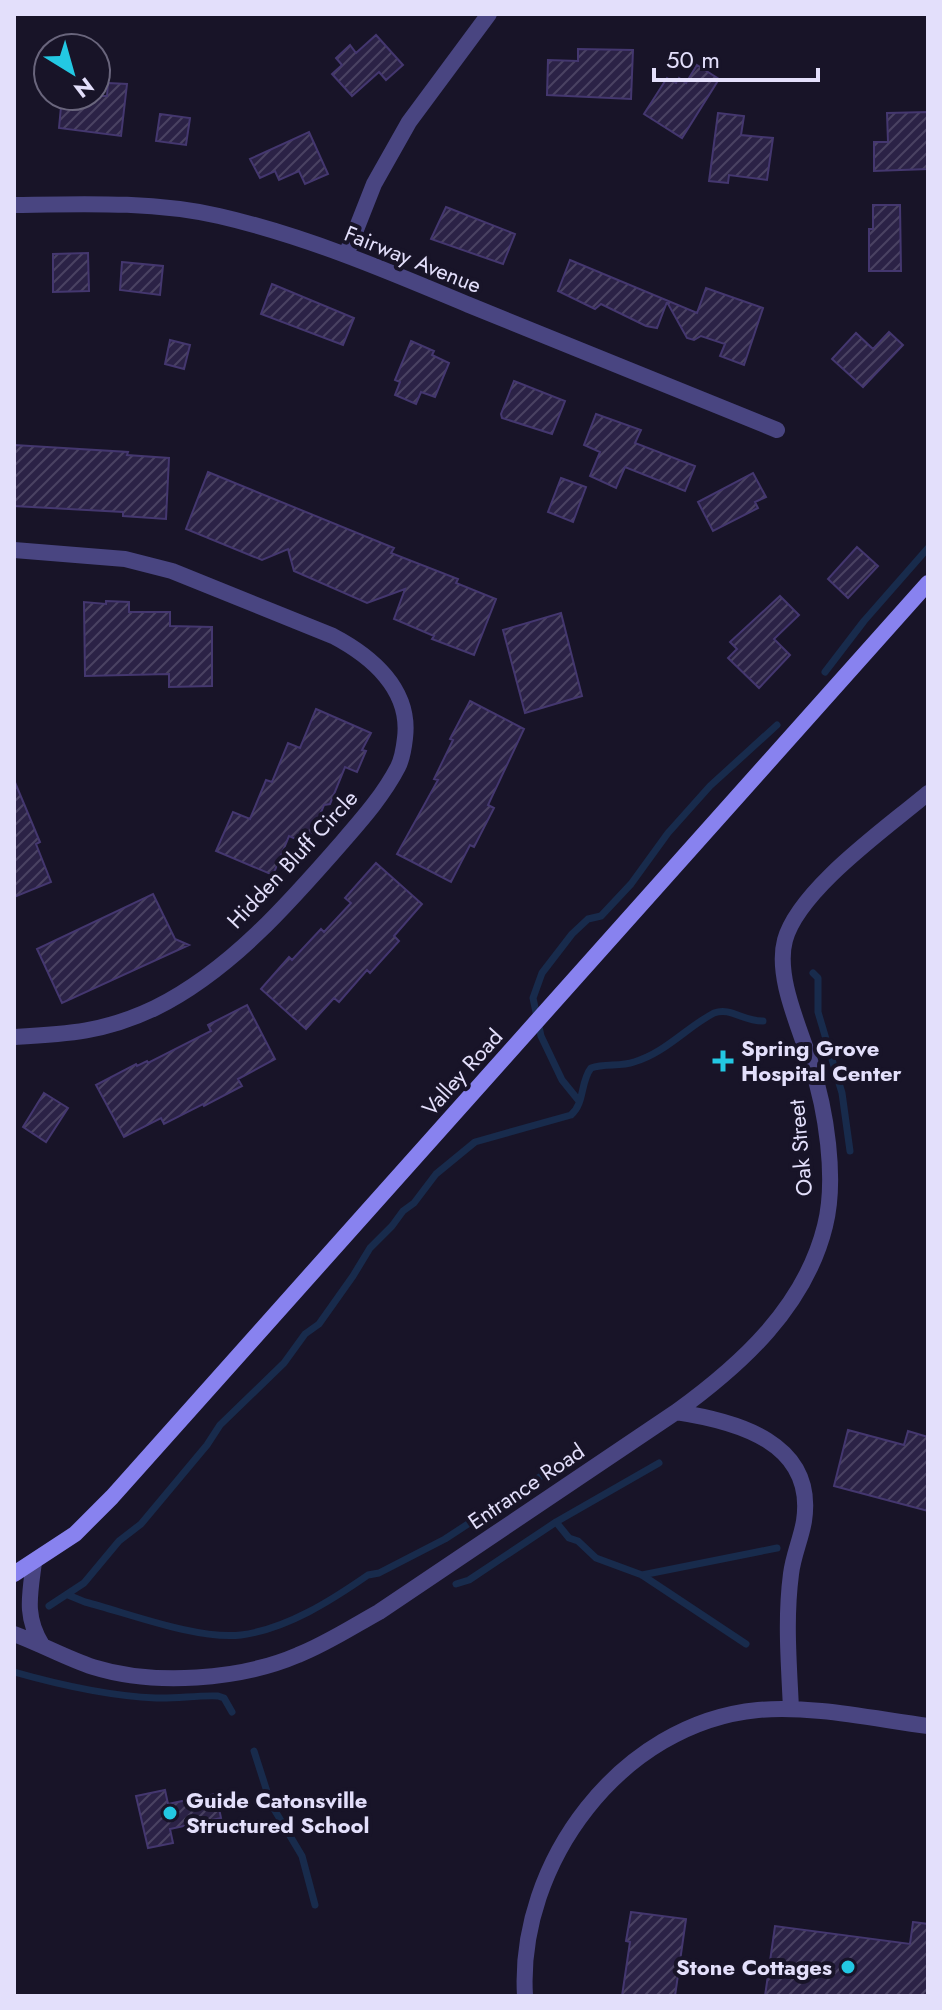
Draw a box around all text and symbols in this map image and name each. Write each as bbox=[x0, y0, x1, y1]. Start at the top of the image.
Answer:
north arrow bbox=[32, 32, 112, 112]
scale bar bbox=[654, 32, 818, 82]
text: 50 m bbox=[666, 42, 720, 77]
text: N bbox=[67, 70, 101, 106]
street label: Fairway Avenue bbox=[340, 217, 486, 301]
street label: Hidden Bluff Circle bbox=[219, 783, 365, 935]
street label: Valley Road bbox=[414, 1021, 510, 1123]
place label: Spring Grove Hospital Center bbox=[741, 1032, 902, 1089]
marker: Spring Grove Hospital Center bbox=[712, 1050, 734, 1072]
street label: Oak Street bbox=[780, 1098, 820, 1198]
street label: Entrance Road bbox=[461, 1435, 591, 1537]
place label: Guide Catonsville Structured School bbox=[186, 1784, 369, 1841]
marker: Guide Catonsville Structured School bbox=[161, 1804, 179, 1822]
place label: Stone Cottages bbox=[676, 1951, 832, 1983]
marker: Stone Cottages bbox=[839, 1958, 857, 1976]

